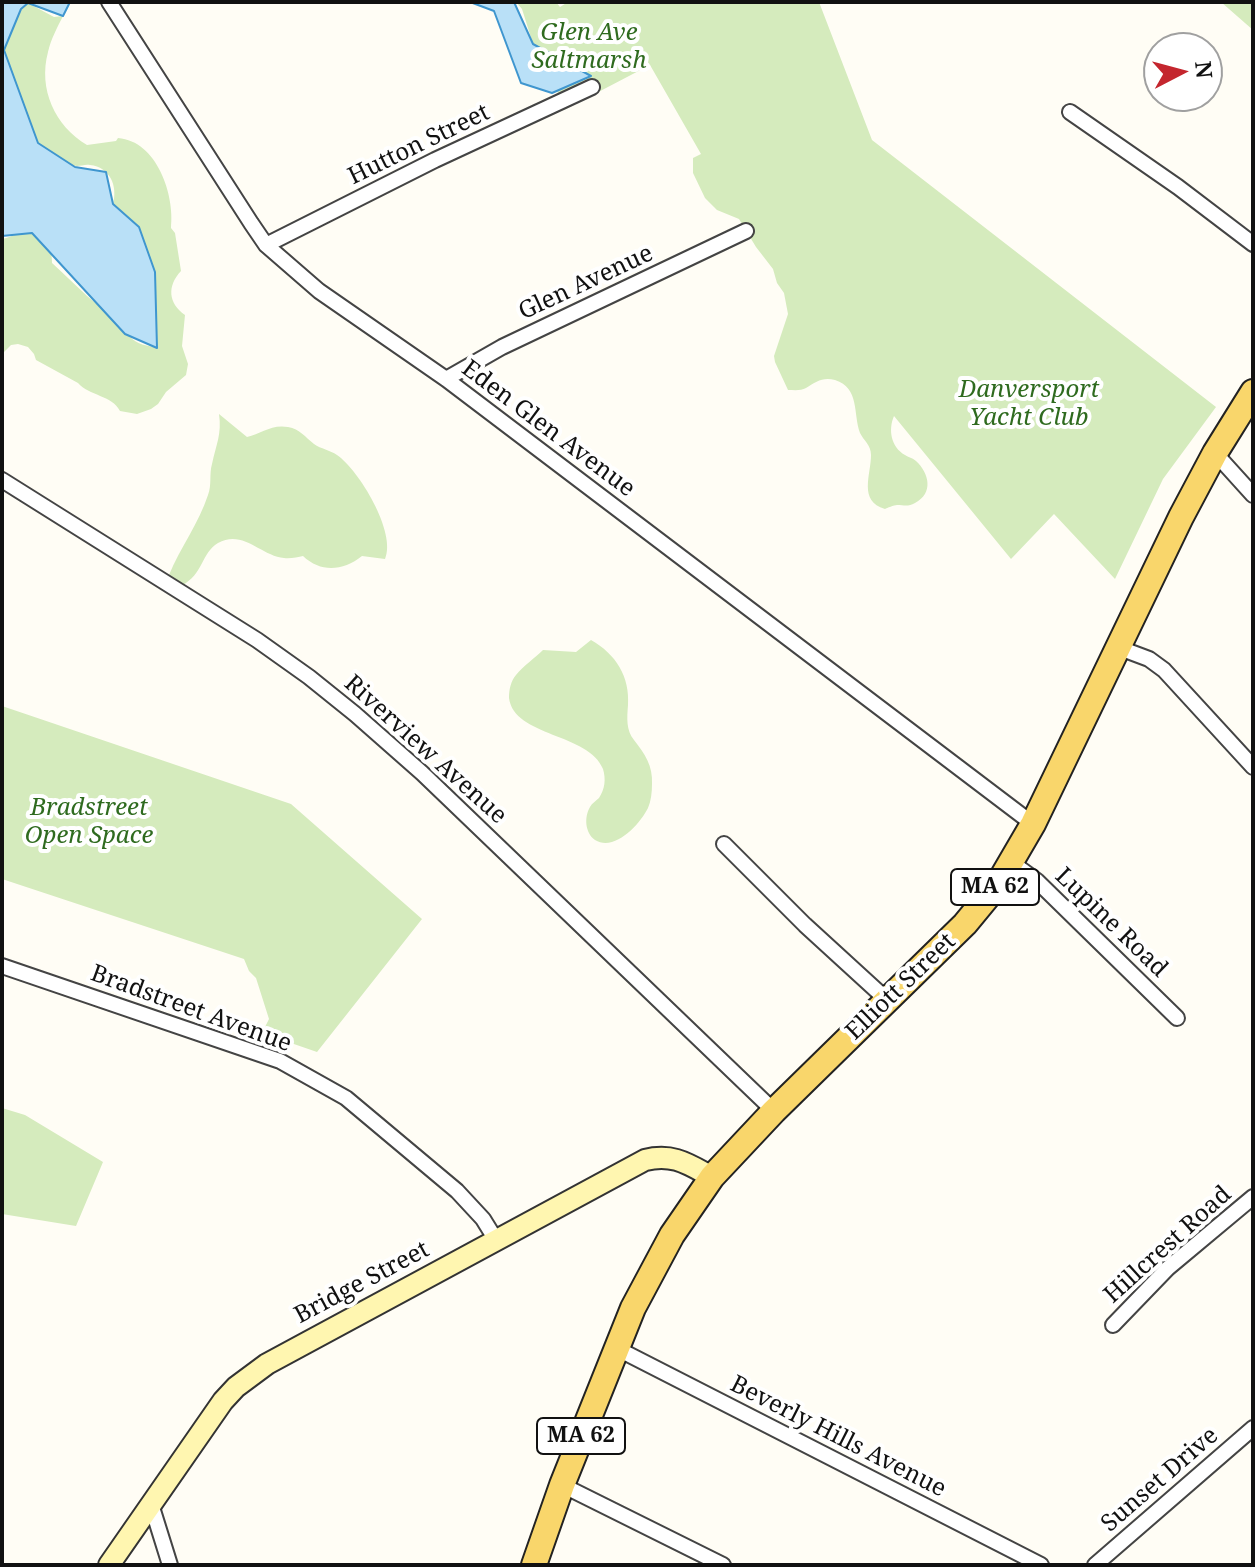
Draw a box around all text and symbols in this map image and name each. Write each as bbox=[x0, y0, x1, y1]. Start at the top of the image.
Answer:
park label: Glen Ave Saltmarsh bbox=[531, 19, 647, 75]
north arrow bbox=[1143, 32, 1223, 112]
text: N bbox=[1189, 60, 1221, 80]
street label: Hutton Street bbox=[344, 98, 494, 192]
street label: Glen Avenue bbox=[514, 239, 658, 327]
street label: Eden Glen Avenue bbox=[456, 355, 640, 503]
park label: Danversport Yacht Club bbox=[959, 376, 1099, 432]
street label: Riverview Avenue bbox=[338, 670, 512, 830]
park label: Bradstreet Open Space bbox=[25, 794, 153, 850]
street label: Lupine Road bbox=[1049, 862, 1173, 984]
road number: MA 62 bbox=[951, 869, 1039, 905]
street label: Elliott Street bbox=[840, 928, 962, 1046]
street label: Bradstreet Avenue bbox=[87, 959, 295, 1059]
street label: Hillcrest Road bbox=[1099, 1180, 1237, 1310]
street label: Bridge Street bbox=[290, 1235, 434, 1331]
street label: Beverly Hills Avenue bbox=[725, 1370, 951, 1504]
road number: MA 62 bbox=[537, 1418, 625, 1454]
street label: Sunset Drive bbox=[1096, 1421, 1224, 1539]

